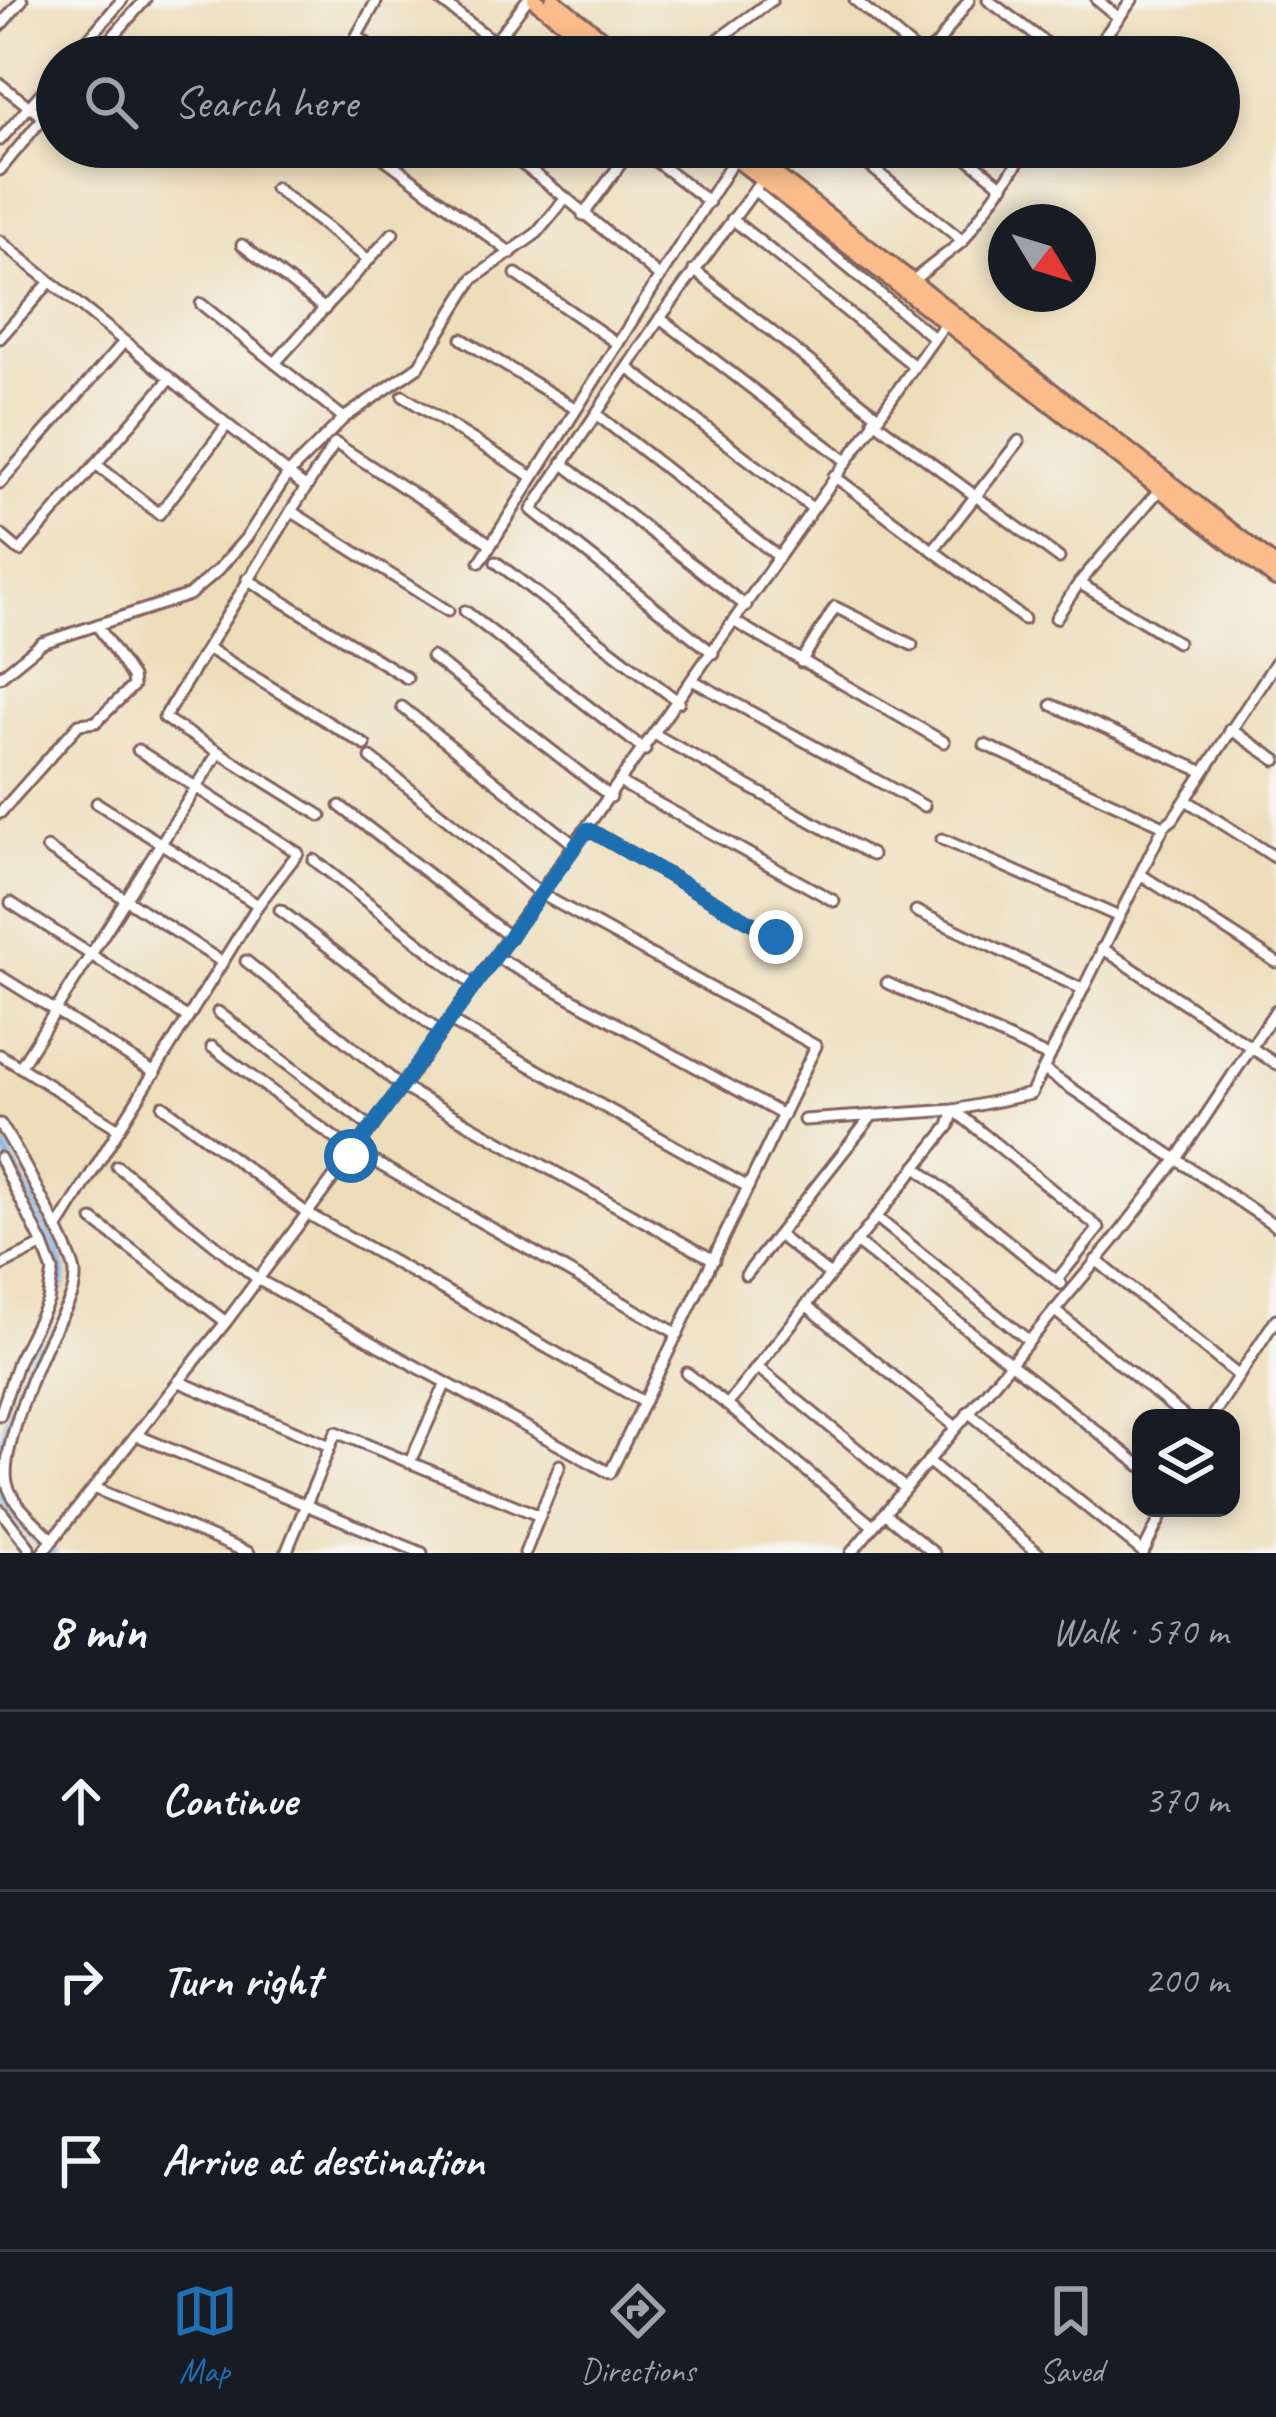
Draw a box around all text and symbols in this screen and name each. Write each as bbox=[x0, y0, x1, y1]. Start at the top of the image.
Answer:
search box bbox=[36, 36, 1240, 168]
icon: search bbox=[78, 69, 144, 135]
text: Search here bbox=[174, 74, 357, 131]
north arrow bbox=[988, 204, 1096, 312]
route end bbox=[749, 910, 803, 964]
route start bbox=[324, 1129, 378, 1183]
map controls bbox=[1132, 1409, 1240, 1517]
button: layers bbox=[1132, 1409, 1240, 1517]
text: 8 min bbox=[48, 1599, 146, 1663]
text: Walk · 570 m bbox=[1052, 1607, 1228, 1656]
icon: ahead bbox=[48, 1768, 114, 1834]
text: Continue bbox=[162, 1772, 296, 1829]
text: 370 m bbox=[1144, 1776, 1228, 1825]
icon: right bbox=[48, 1948, 114, 2014]
text: Turn right bbox=[162, 1952, 320, 2009]
text: 200 m bbox=[1144, 1956, 1228, 2005]
icon: arrive bbox=[48, 2128, 114, 2194]
text: Arrive at destination bbox=[162, 2132, 484, 2189]
tab: Map bbox=[172, 2278, 238, 2392]
tab: Directions bbox=[581, 2278, 695, 2392]
tab: Saved bbox=[1038, 2278, 1104, 2392]

